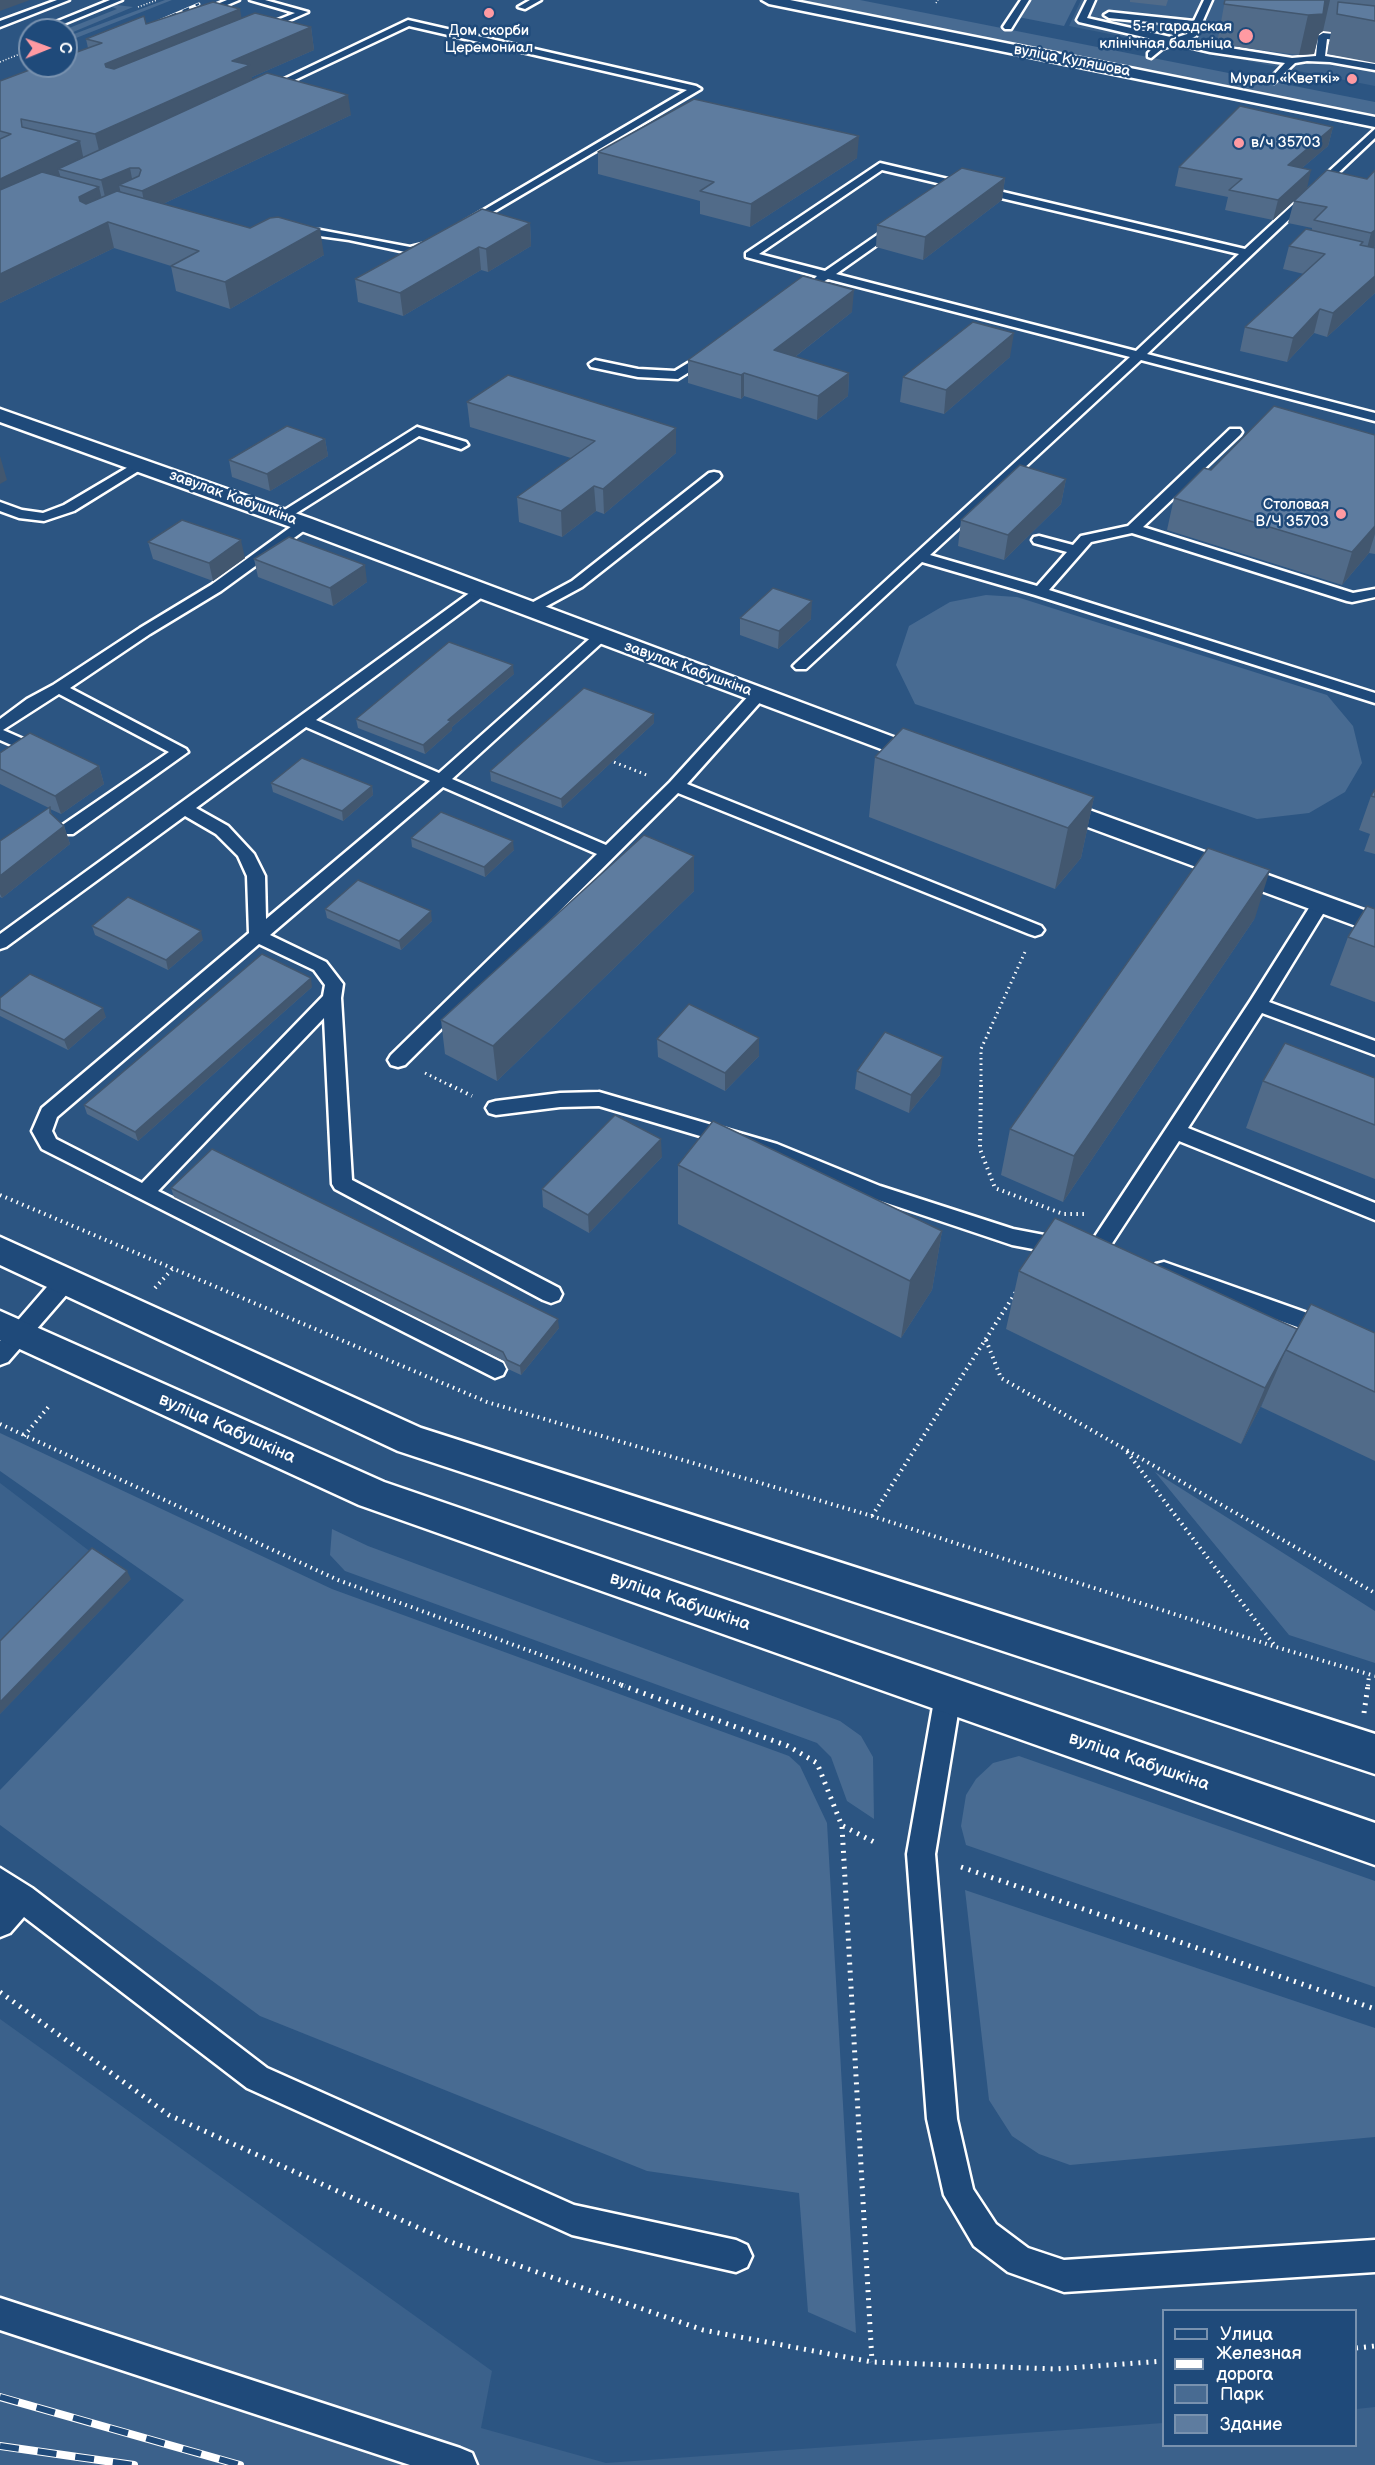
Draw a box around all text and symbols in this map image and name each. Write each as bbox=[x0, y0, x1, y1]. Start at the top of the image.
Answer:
marker: Дом скорби Церемониал bbox=[482, 6, 496, 20]
north arrow bbox=[18, 18, 78, 78]
place label: 5-я гарадская клінічная бальніца bbox=[1099, 18, 1232, 53]
place label: Дом скорби Церемониал bbox=[445, 22, 533, 57]
marker: 5-я гарадская клінічная бальніца bbox=[1237, 27, 1255, 45]
street label: вуліца Куляшова bbox=[1012, 41, 1132, 81]
text: С bbox=[55, 42, 74, 53]
place label: Мурал «Кветкі» bbox=[1230, 70, 1340, 88]
marker: Мурал «Кветкі» bbox=[1345, 72, 1359, 86]
place label: в/ч 35703 bbox=[1251, 134, 1321, 152]
marker: в/ч 35703 bbox=[1232, 136, 1246, 150]
street label: завулак Кабушкіна bbox=[167, 467, 299, 529]
place label: Столовая В/Ч 35703 bbox=[1255, 496, 1329, 531]
marker: Столовая В/Ч 35703 bbox=[1334, 507, 1348, 521]
street label: завулак Кабушкіна bbox=[622, 638, 754, 700]
street label: вуліца Кабушкіна bbox=[155, 1389, 299, 1469]
street label: вуліца Кабушкіна bbox=[607, 1568, 753, 1636]
street label: вуліца Кабушкіна bbox=[1066, 1728, 1212, 1796]
legend bbox=[1162, 2309, 1357, 2447]
text: Улица bbox=[1220, 2324, 1273, 2345]
text: Железная дорога bbox=[1216, 2343, 1302, 2385]
text: Парк bbox=[1220, 2384, 1264, 2405]
text: Здание bbox=[1220, 2414, 1282, 2435]

